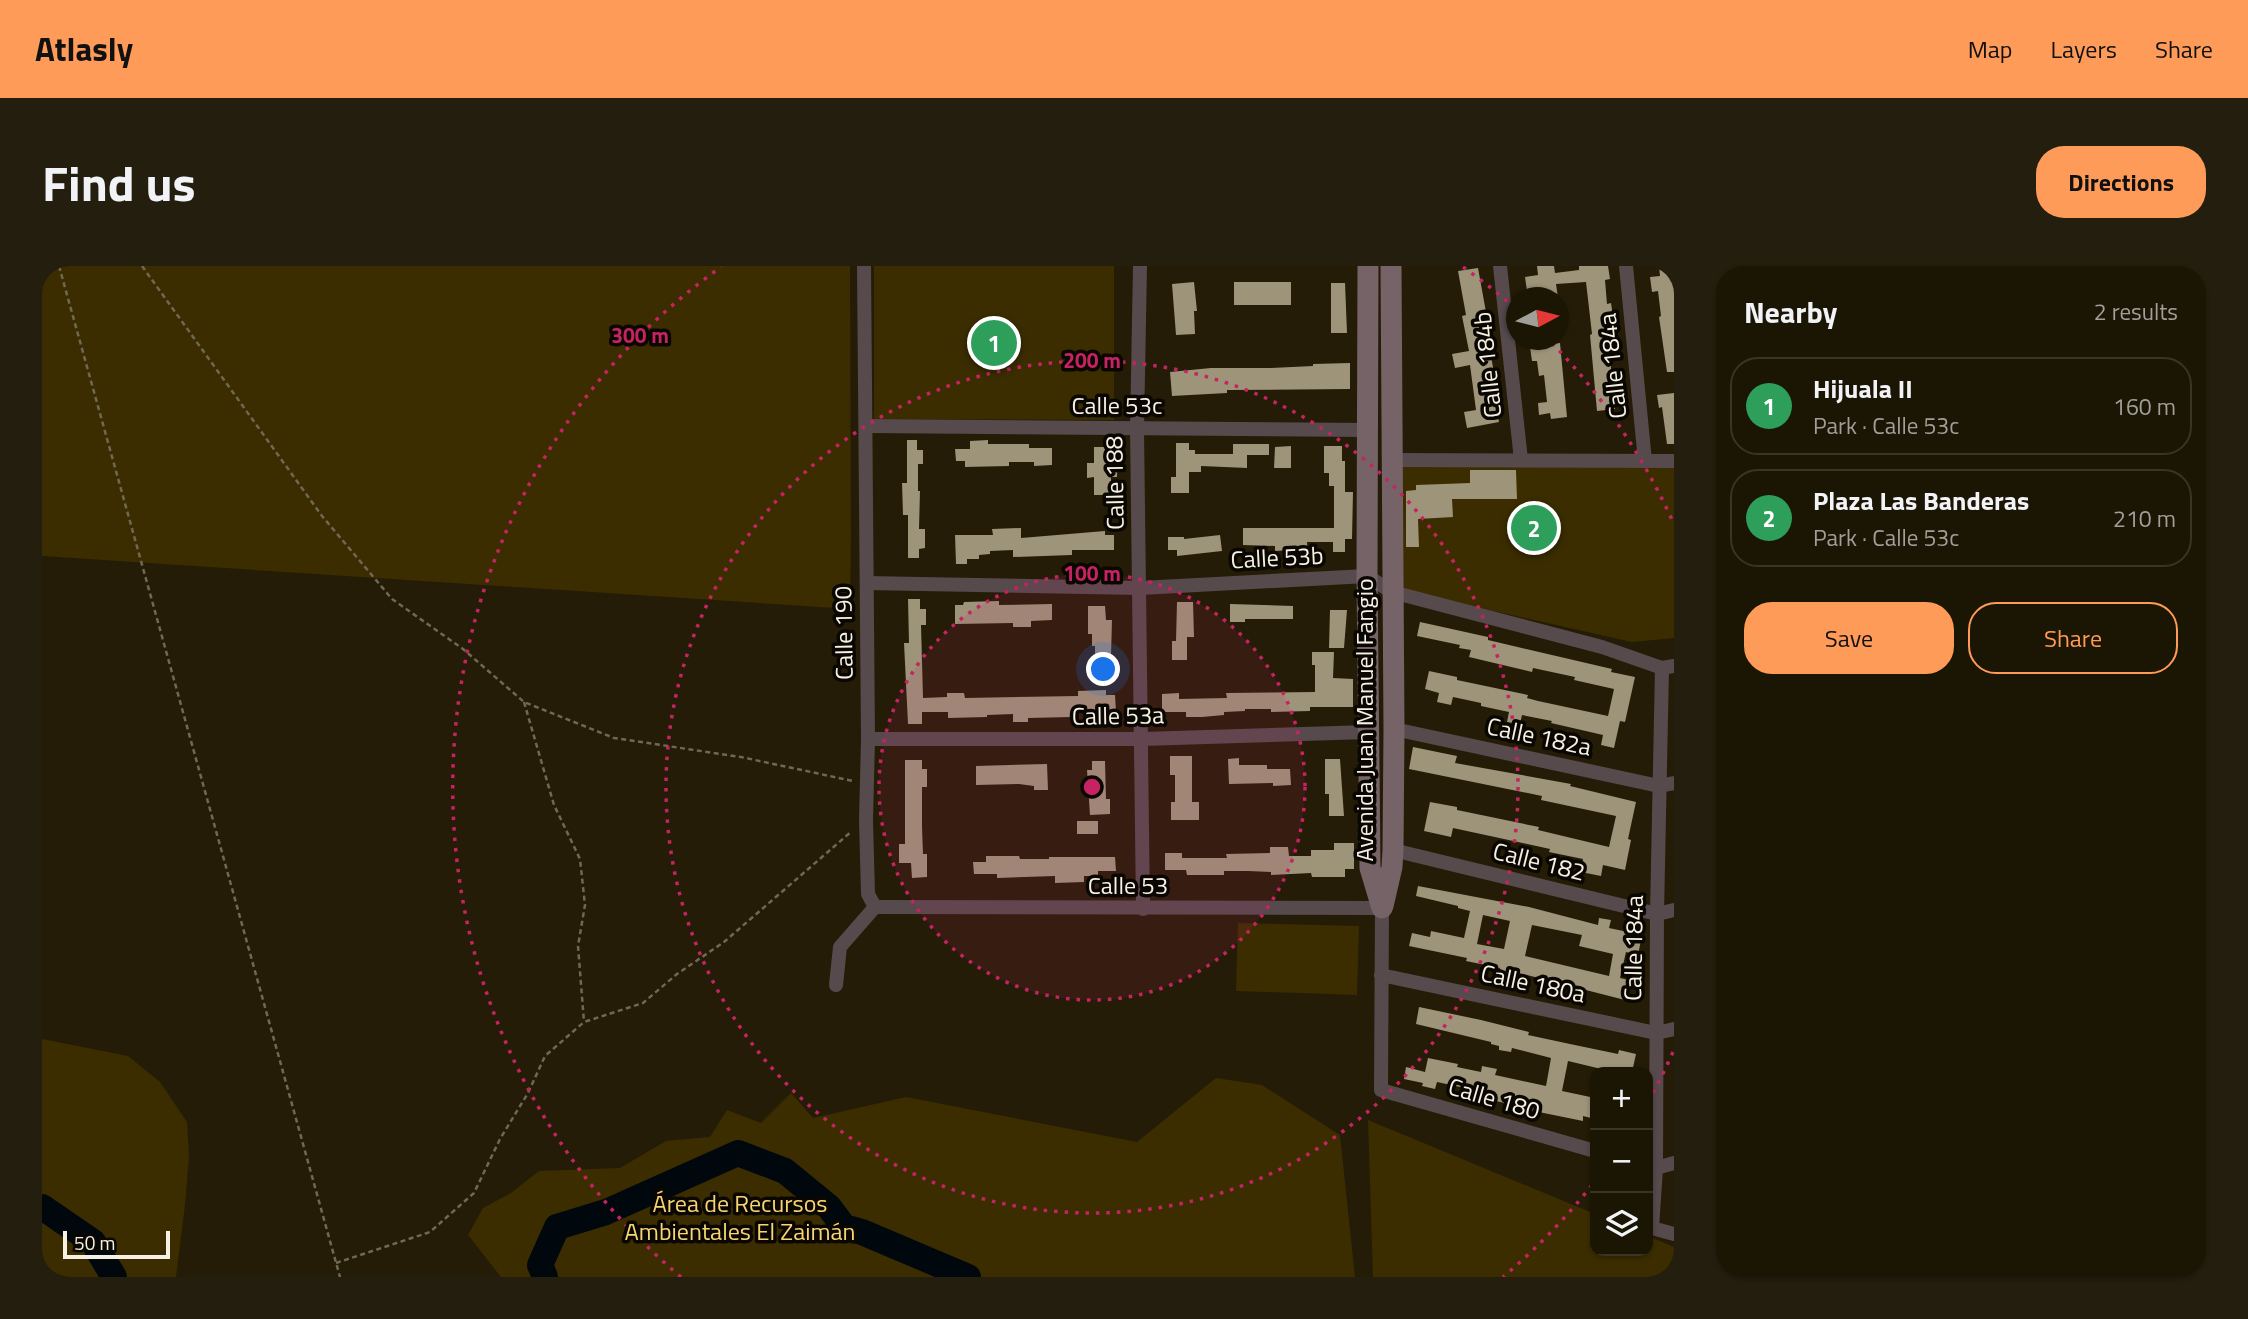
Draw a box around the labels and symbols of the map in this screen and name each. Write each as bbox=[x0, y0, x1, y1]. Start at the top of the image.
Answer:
north arrow bbox=[1506, 287, 1569, 350]
street label: Calle 184b bbox=[1464, 310, 1510, 420]
street label: Calle 184a bbox=[1589, 312, 1635, 421]
pin: 1 bbox=[971, 317, 1017, 369]
text: 300 m bbox=[611, 319, 669, 351]
text: 200 m bbox=[1063, 344, 1121, 376]
street label: Calle 53c bbox=[1072, 387, 1162, 423]
street label: Calle 188 bbox=[1095, 436, 1133, 530]
pin: 2 bbox=[1511, 502, 1557, 554]
street label: Calle 53b bbox=[1230, 537, 1324, 577]
text: 100 m bbox=[1063, 557, 1121, 589]
street label: Avenida Juan Manuel Fangio bbox=[1346, 578, 1382, 862]
street label: Calle 190 bbox=[824, 586, 862, 680]
your location bbox=[1086, 652, 1120, 686]
street label: Calle 53a bbox=[1071, 696, 1165, 734]
street label: Calle 182a bbox=[1484, 707, 1595, 765]
centre of rings bbox=[1080, 775, 1104, 799]
street label: Calle 182 bbox=[1489, 832, 1589, 890]
street label: Calle 53 bbox=[1088, 867, 1168, 903]
street label: Calle 184a bbox=[1614, 895, 1652, 1001]
street label: Calle 180a bbox=[1478, 954, 1589, 1012]
street label: Calle 180 bbox=[1444, 1068, 1544, 1128]
park label: Área de Recursos Ambientales El Zaimán bbox=[625, 1185, 855, 1249]
scale bar bbox=[63, 1228, 170, 1260]

